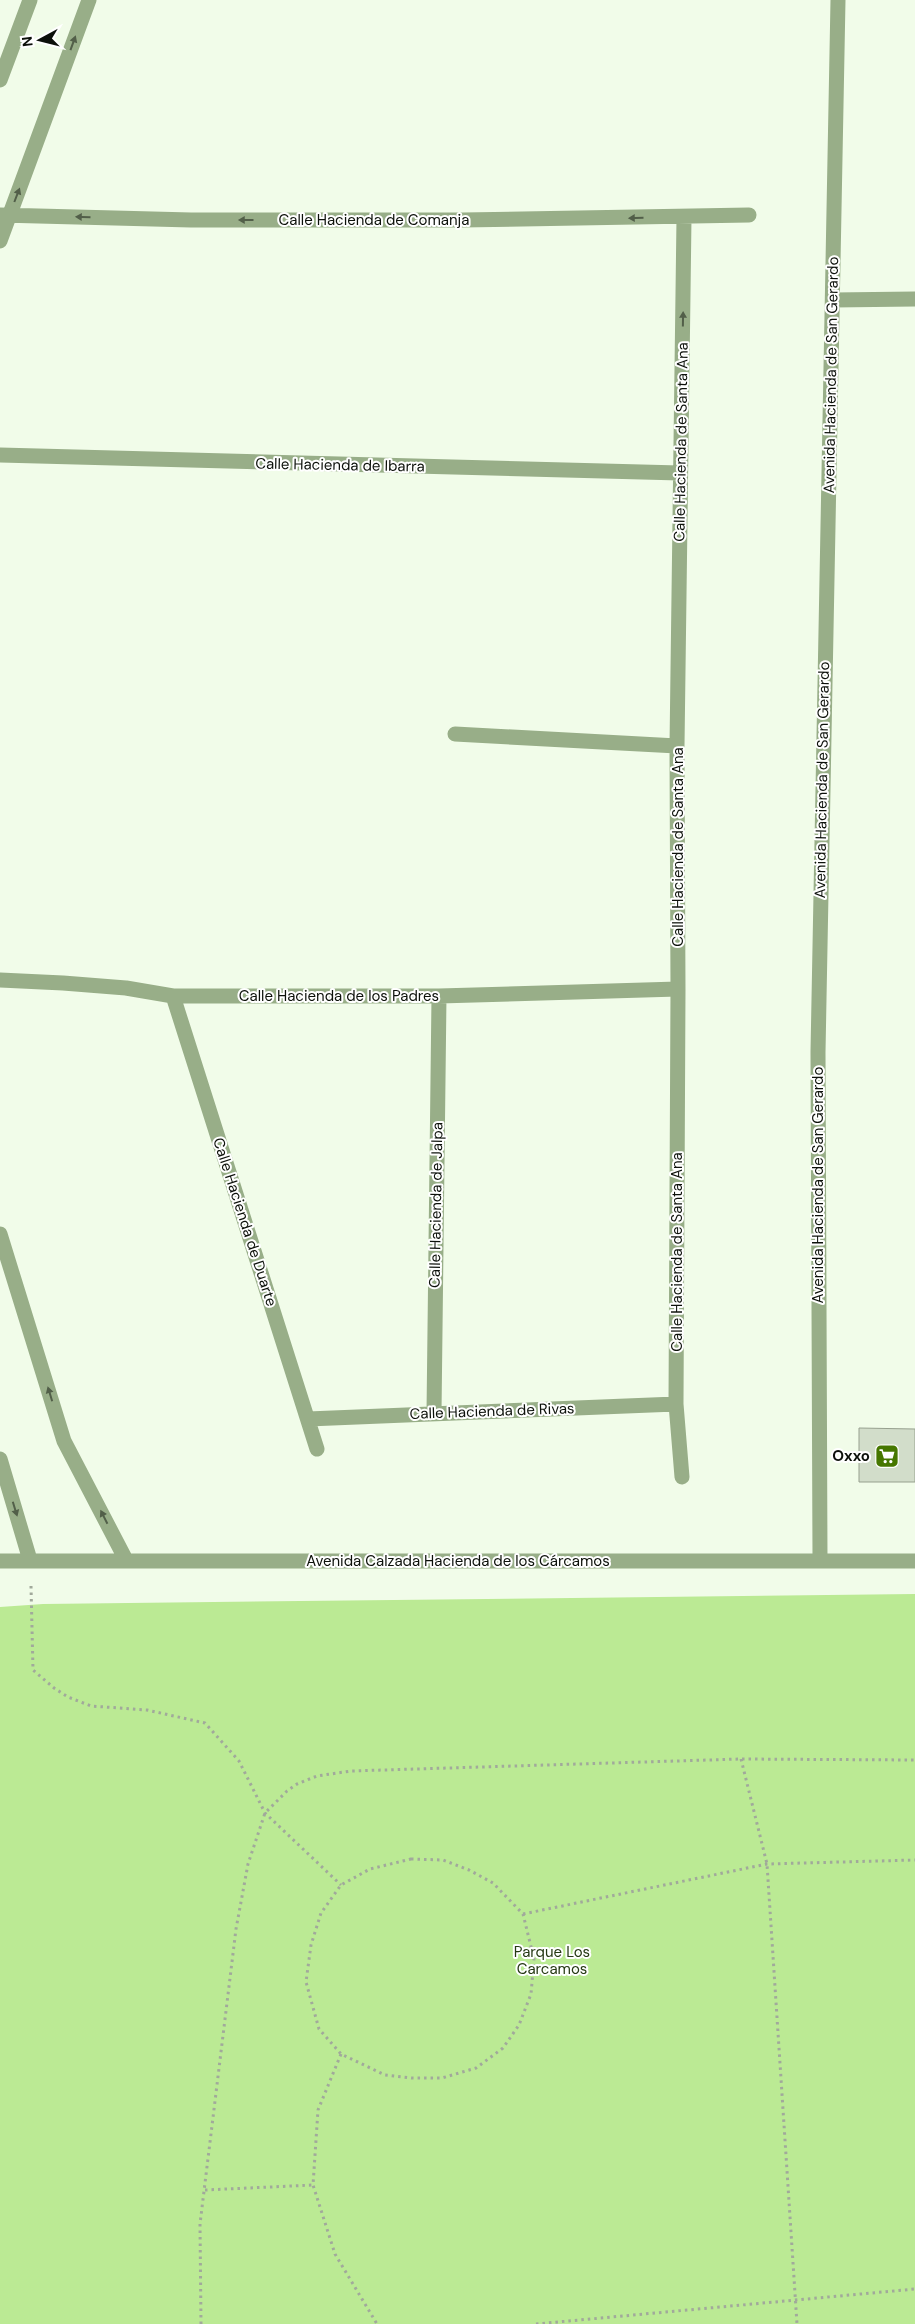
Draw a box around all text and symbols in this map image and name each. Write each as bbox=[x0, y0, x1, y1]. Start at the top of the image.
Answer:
north arrow bbox=[15, 15, 65, 65]
text: N bbox=[18, 35, 37, 48]
one-way arrow bbox=[69, 35, 77, 50]
one-way arrow bbox=[13, 188, 21, 203]
street label: Calle Hacienda de Comanja bbox=[279, 210, 469, 230]
one-way arrow bbox=[75, 213, 91, 221]
one-way arrow bbox=[627, 214, 643, 222]
one-way arrow bbox=[237, 216, 253, 224]
street label: Avenida Hacienda de San Gerardo bbox=[819, 256, 843, 494]
one-way arrow bbox=[679, 311, 687, 327]
street label: Calle Hacienda de Santa Ana bbox=[669, 342, 693, 542]
street label: Calle Hacienda de Ibarra bbox=[255, 454, 425, 476]
street label: Avenida Hacienda de San Gerardo bbox=[810, 661, 834, 899]
street label: Calle Hacienda de Santa Ana bbox=[668, 747, 688, 947]
street label: Calle Hacienda de los Padres bbox=[239, 986, 439, 1006]
street label: Avenida Hacienda de San Gerardo bbox=[808, 1067, 828, 1303]
street label: Calle Hacienda de Jalpa bbox=[425, 1122, 447, 1288]
street label: Calle Hacienda de Duarte bbox=[208, 1135, 282, 1309]
street label: Calle Hacienda de Santa Ana bbox=[667, 1152, 687, 1352]
one-way arrow bbox=[45, 1386, 53, 1401]
street label: Calle Hacienda de Rivas bbox=[409, 1398, 575, 1424]
supermarket icon: Oxxo bbox=[874, 1443, 900, 1469]
place label: Oxxo bbox=[832, 1446, 870, 1466]
one-way arrow bbox=[11, 1502, 19, 1517]
one-way arrow bbox=[100, 1510, 108, 1524]
street label: Avenida Calzada Hacienda de los Cárcamos bbox=[306, 1551, 610, 1571]
park label: Parque Los Carcamos bbox=[514, 1942, 590, 1979]

